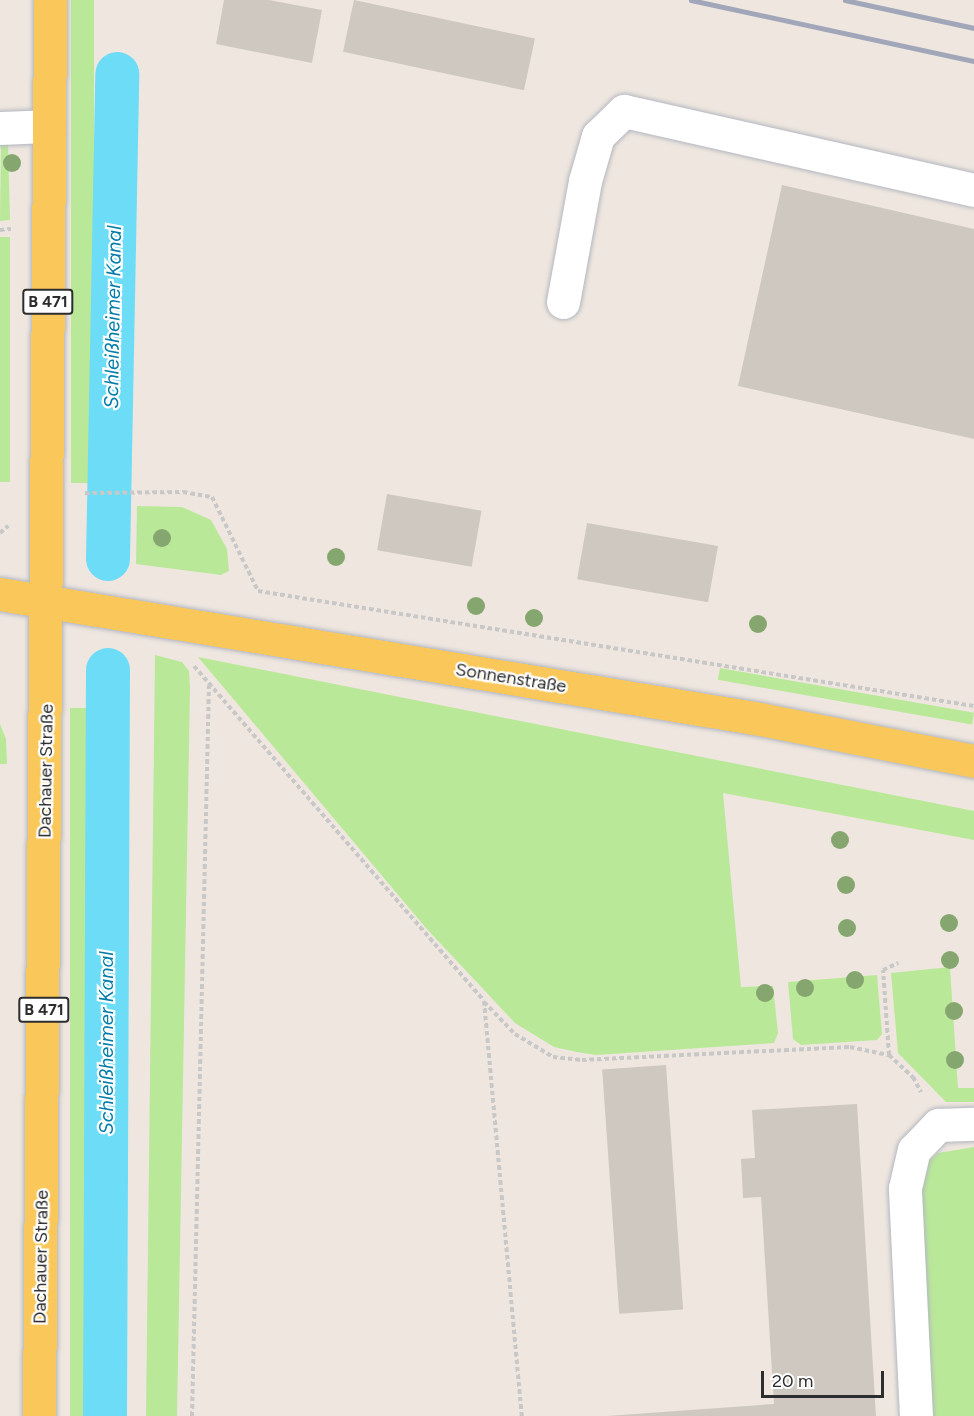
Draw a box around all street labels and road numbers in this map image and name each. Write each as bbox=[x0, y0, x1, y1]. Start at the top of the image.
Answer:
road number: B 471 bbox=[21, 289, 75, 315]
street label: Sonnenstraße bbox=[454, 659, 568, 697]
street label: Dachauer Straße bbox=[34, 704, 58, 838]
road number: B 471 bbox=[17, 997, 71, 1023]
street label: Dachauer Straße bbox=[29, 1190, 53, 1324]

